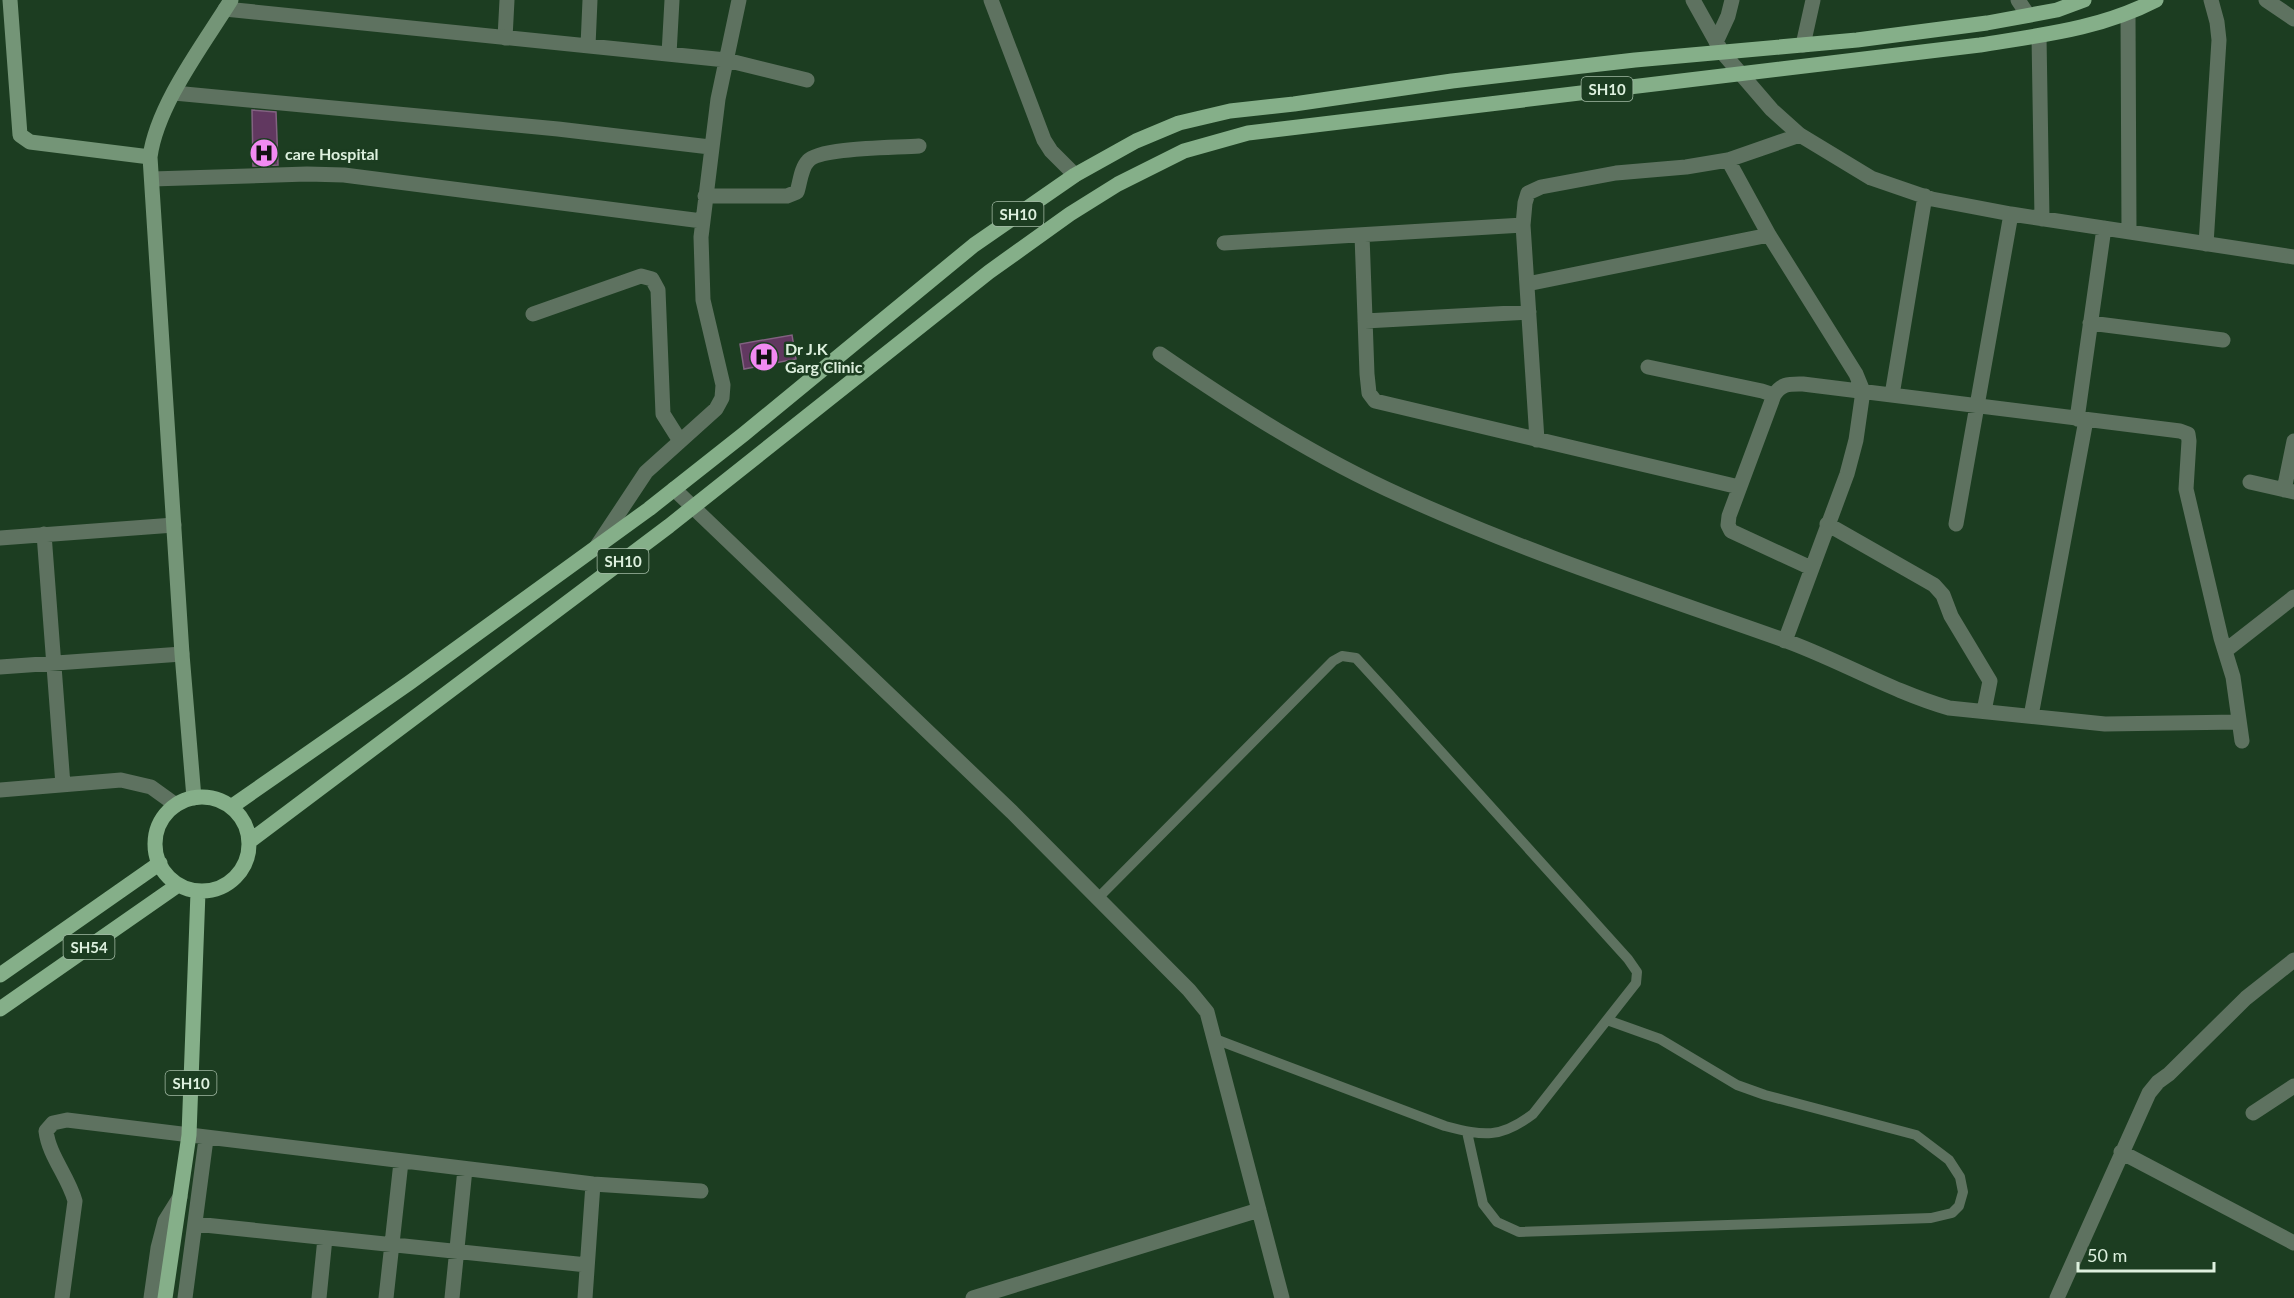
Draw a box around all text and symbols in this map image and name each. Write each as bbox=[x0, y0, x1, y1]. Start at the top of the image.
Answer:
road number: SH10 bbox=[1582, 77, 1632, 101]
hospital icon: care Hospital bbox=[248, 137, 280, 169]
place label: care Hospital bbox=[285, 144, 379, 163]
road number: SH10 bbox=[992, 202, 1044, 226]
place label: Dr J.K Garg Clinic bbox=[785, 339, 863, 376]
hospital icon: Dr J.K Garg Clinic bbox=[748, 341, 780, 373]
road number: SH10 bbox=[598, 549, 648, 573]
road number: SH54 bbox=[64, 935, 115, 959]
road number: SH10 bbox=[166, 1071, 216, 1095]
scale bar bbox=[2078, 1235, 2214, 1273]
text: 50 m bbox=[2087, 1244, 2127, 1266]

